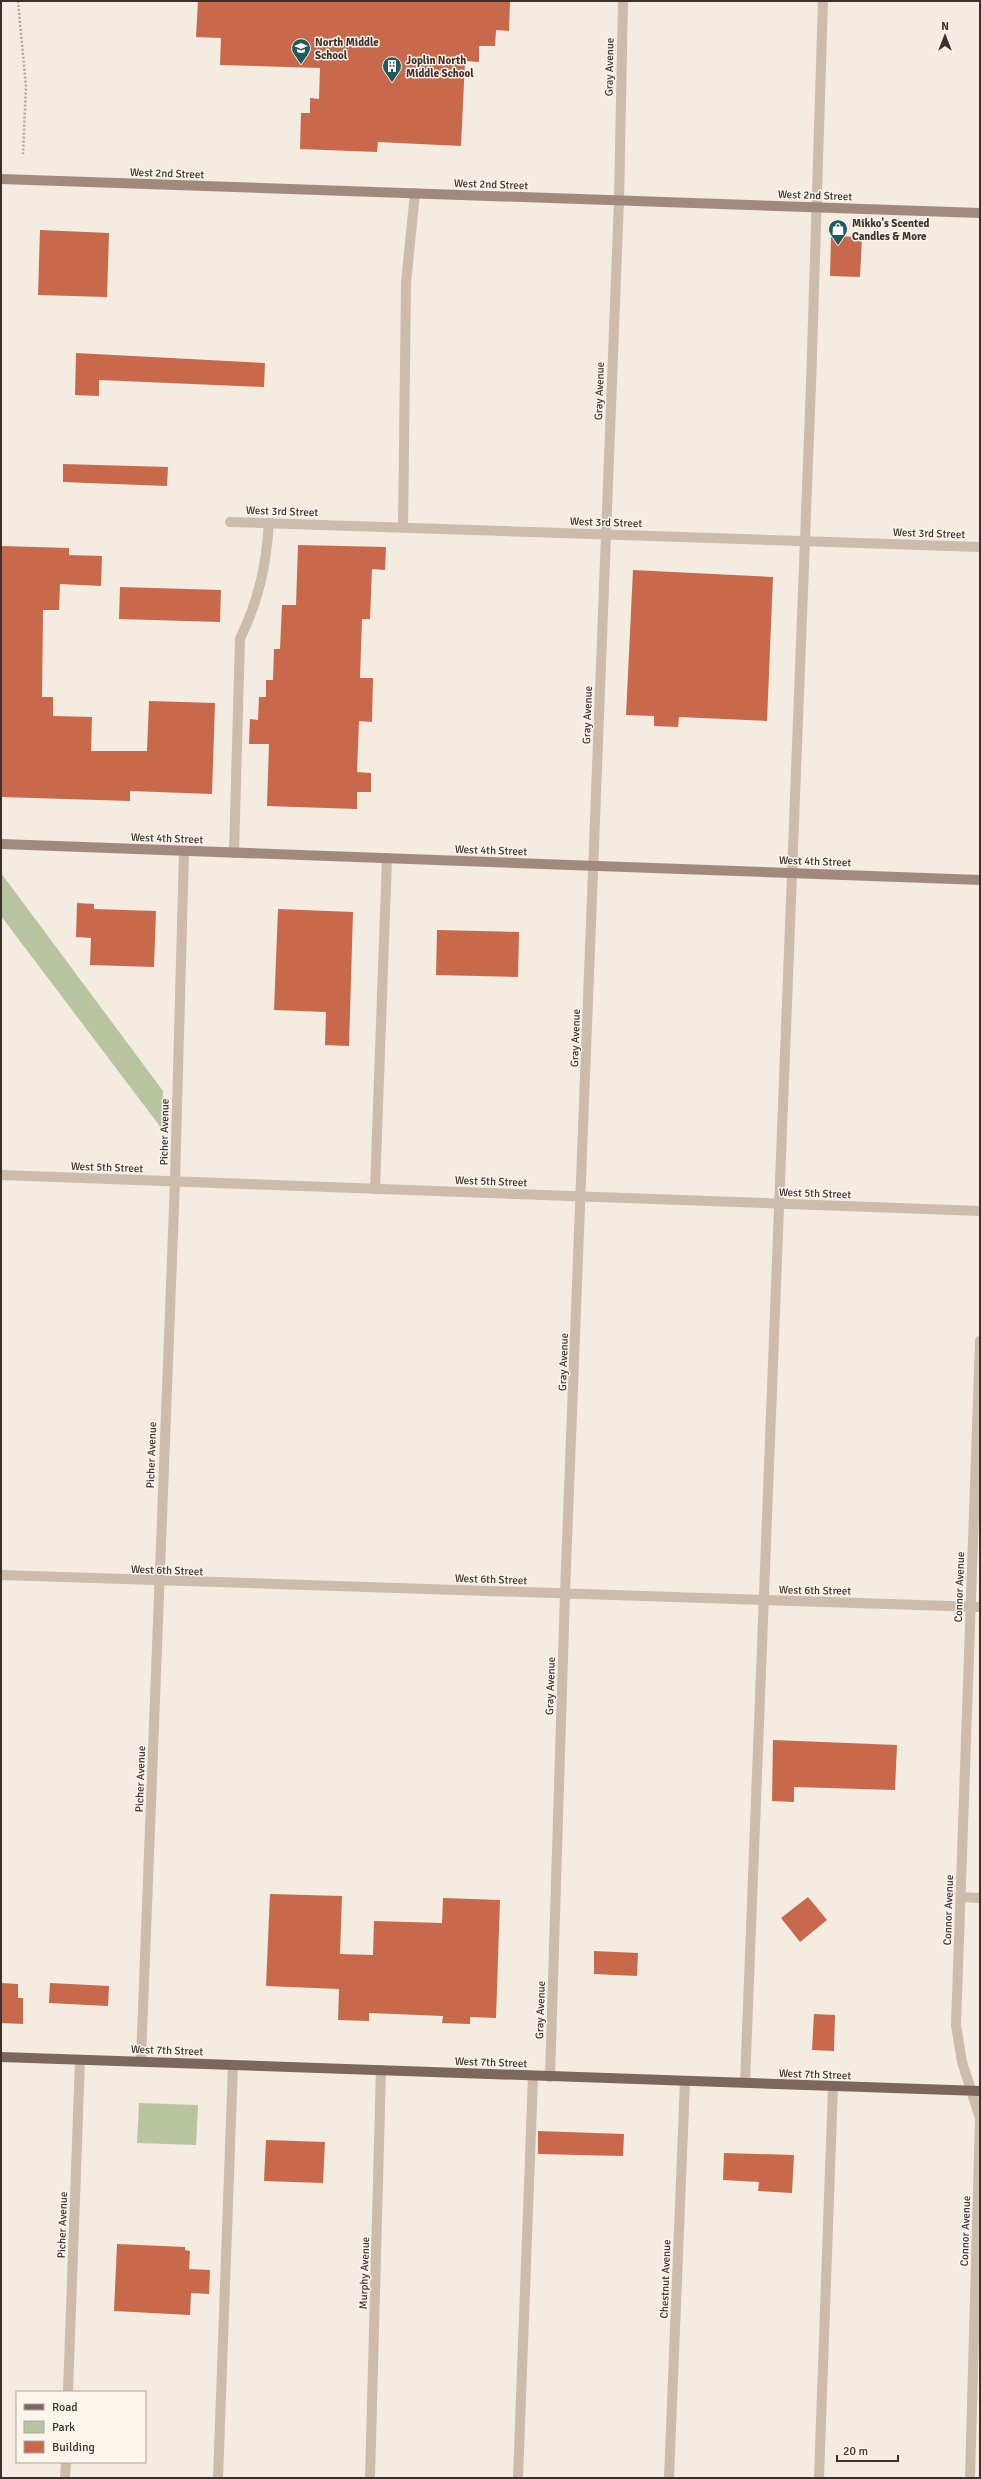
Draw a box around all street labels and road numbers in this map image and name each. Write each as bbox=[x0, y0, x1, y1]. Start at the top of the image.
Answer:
street label: Gray Avenue bbox=[602, 38, 617, 96]
street label: West 2nd Street bbox=[130, 166, 205, 181]
street label: West 2nd Street bbox=[454, 177, 529, 192]
street label: West 2nd Street bbox=[778, 188, 853, 203]
street label: Gray Avenue bbox=[592, 362, 607, 420]
street label: West 3rd Street bbox=[246, 504, 318, 519]
street label: West 3rd Street bbox=[570, 515, 642, 530]
street label: West 3rd Street bbox=[893, 526, 965, 541]
street label: Gray Avenue bbox=[580, 686, 595, 744]
street label: West 4th Street bbox=[131, 831, 204, 846]
street label: West 4th Street bbox=[455, 843, 528, 858]
street label: West 4th Street bbox=[779, 854, 852, 869]
street label: Gray Avenue bbox=[568, 1009, 583, 1067]
street label: Picher Avenue bbox=[157, 1099, 172, 1166]
street label: West 5th Street bbox=[71, 1160, 144, 1175]
street label: West 5th Street bbox=[455, 1174, 528, 1189]
street label: West 5th Street bbox=[779, 1186, 852, 1201]
street label: Gray Avenue bbox=[556, 1333, 571, 1391]
street label: Picher Avenue bbox=[144, 1421, 159, 1489]
street label: Connor Avenue bbox=[952, 1551, 967, 1623]
street label: West 6th Street bbox=[131, 1563, 204, 1578]
street label: West 6th Street bbox=[455, 1572, 528, 1587]
street label: West 6th Street bbox=[779, 1583, 851, 1598]
street label: Gray Avenue bbox=[543, 1657, 558, 1715]
street label: Picher Avenue bbox=[133, 1745, 148, 1813]
street label: Connor Avenue bbox=[941, 1874, 956, 1946]
street label: Gray Avenue bbox=[533, 1981, 548, 2039]
street label: West 7th Street bbox=[131, 2043, 204, 2058]
street label: West 7th Street bbox=[455, 2055, 528, 2070]
street label: West 7th Street bbox=[779, 2067, 852, 2082]
street label: Picher Avenue bbox=[55, 2191, 70, 2259]
street label: Connor Avenue bbox=[958, 2195, 973, 2267]
street label: Murphy Avenue bbox=[357, 2237, 372, 2310]
street label: Chestnut Avenue bbox=[658, 2239, 673, 2319]

